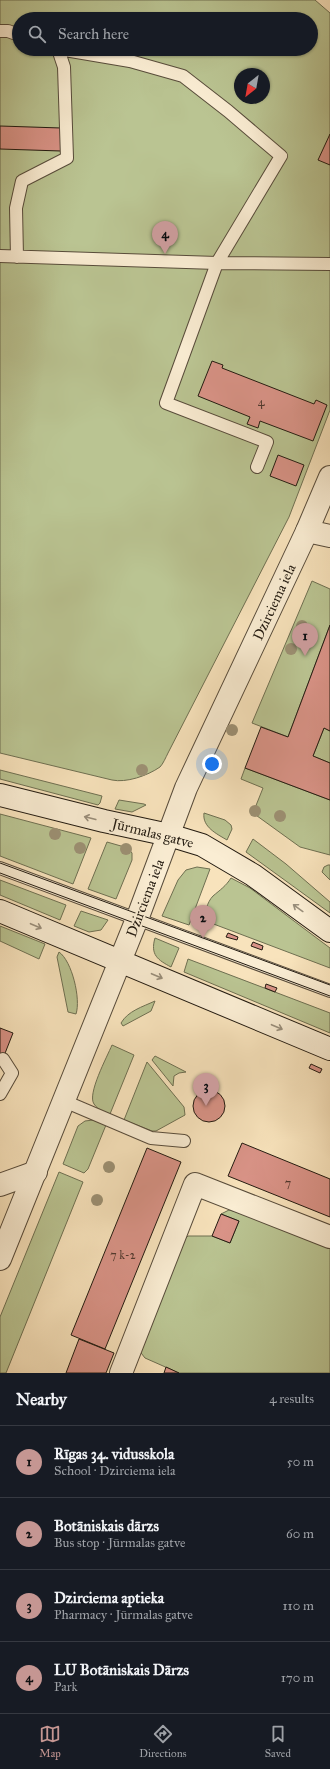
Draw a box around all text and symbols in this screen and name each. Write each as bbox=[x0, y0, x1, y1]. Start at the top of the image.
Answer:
search box bbox=[12, 12, 318, 56]
icon: search bbox=[26, 23, 48, 45]
text: Search here bbox=[58, 25, 129, 43]
north arrow bbox=[234, 68, 270, 104]
pin: 4 bbox=[152, 221, 178, 254]
house number: 4 bbox=[258, 395, 265, 409]
street label: Dzirciema iela bbox=[249, 561, 300, 643]
pin: 1 bbox=[292, 623, 318, 656]
your location bbox=[202, 754, 222, 774]
one-way arrow bbox=[84, 813, 97, 821]
street label: Jūrmalas gatve bbox=[108, 815, 196, 853]
street label: Dzirciema iela bbox=[123, 857, 168, 940]
one-way arrow bbox=[293, 904, 304, 912]
pin: 2 bbox=[190, 905, 216, 938]
one-way arrow bbox=[30, 923, 42, 930]
one-way arrow bbox=[150, 973, 162, 981]
one-way arrow bbox=[270, 1023, 282, 1031]
pin: 3 bbox=[193, 1073, 219, 1106]
house number: 7 bbox=[285, 1176, 291, 1190]
house number: 7 k-2 bbox=[110, 1248, 136, 1262]
text: Nearby bbox=[16, 1389, 67, 1410]
text: 4 results bbox=[269, 1391, 314, 1407]
text: Rīgas 34. vidusskola bbox=[54, 1445, 174, 1463]
text: 1 bbox=[26, 1454, 32, 1470]
text: 50 m bbox=[287, 1454, 314, 1470]
text: School · Dzirciema iela bbox=[54, 1463, 176, 1479]
text: Botāniskais dārzs bbox=[54, 1517, 159, 1535]
text: 2 bbox=[26, 1526, 32, 1542]
text: 60 m bbox=[286, 1526, 314, 1542]
text: Bus stop · Jūrmalas gatve bbox=[54, 1535, 185, 1551]
text: Dzirciema aptieka bbox=[54, 1589, 164, 1607]
text: 3 bbox=[26, 1598, 32, 1614]
text: 110 m bbox=[282, 1598, 314, 1614]
text: Pharmacy · Jūrmalas gatve bbox=[54, 1607, 193, 1623]
text: LU Botāniskais Dārzs bbox=[54, 1661, 189, 1679]
text: 4 bbox=[25, 1670, 33, 1686]
text: 170 m bbox=[281, 1670, 314, 1686]
text: Park bbox=[54, 1679, 78, 1695]
tab: Map bbox=[39, 1723, 61, 1760]
tab: Directions bbox=[139, 1723, 187, 1760]
tab: Saved bbox=[265, 1723, 291, 1760]

